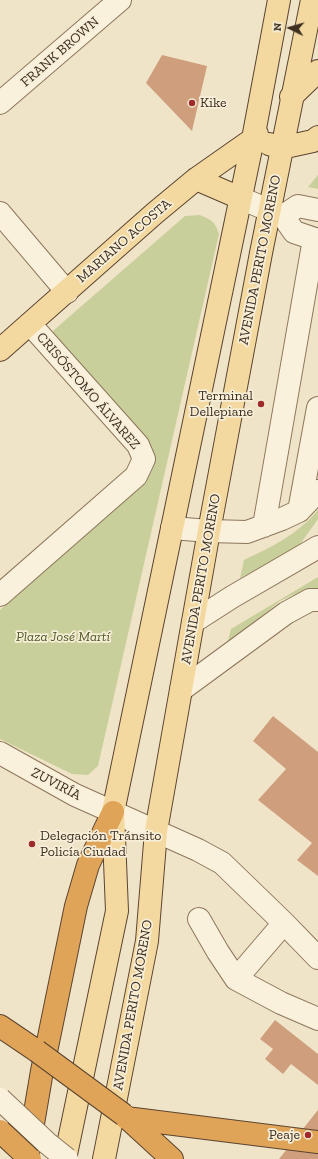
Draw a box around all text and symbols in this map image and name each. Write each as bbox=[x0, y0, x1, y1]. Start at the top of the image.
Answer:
north arrow bbox=[270, 8, 310, 48]
street label: FRANK BROWN bbox=[17, 13, 103, 91]
text: N bbox=[271, 22, 284, 32]
place label: Kike bbox=[200, 95, 227, 111]
marker: Kike bbox=[187, 98, 197, 108]
street label: AVENIDA PERITO MORENO bbox=[235, 174, 285, 346]
street label: MARIANO ACOSTA bbox=[73, 195, 175, 287]
street label: CRISÓSTOMO ÁLVAREZ bbox=[33, 329, 143, 453]
place label: Terminal Dellepiane bbox=[190, 388, 253, 420]
marker: Terminal Dellepiane bbox=[256, 399, 266, 409]
street label: AVENIDA PERITO MORENO bbox=[178, 492, 224, 666]
park label: Plaza José Martí bbox=[16, 629, 110, 645]
street label: ZUVIRÍA bbox=[28, 764, 84, 804]
place label: Delegación Tránsito Policía Ciudad bbox=[40, 828, 162, 860]
marker: Delegación Tránsito Policía Ciudad bbox=[27, 839, 37, 849]
street label: AVENIDA PERITO MORENO bbox=[110, 918, 156, 1092]
place label: Peaje bbox=[269, 1127, 300, 1143]
marker: Peaje bbox=[303, 1130, 313, 1140]

